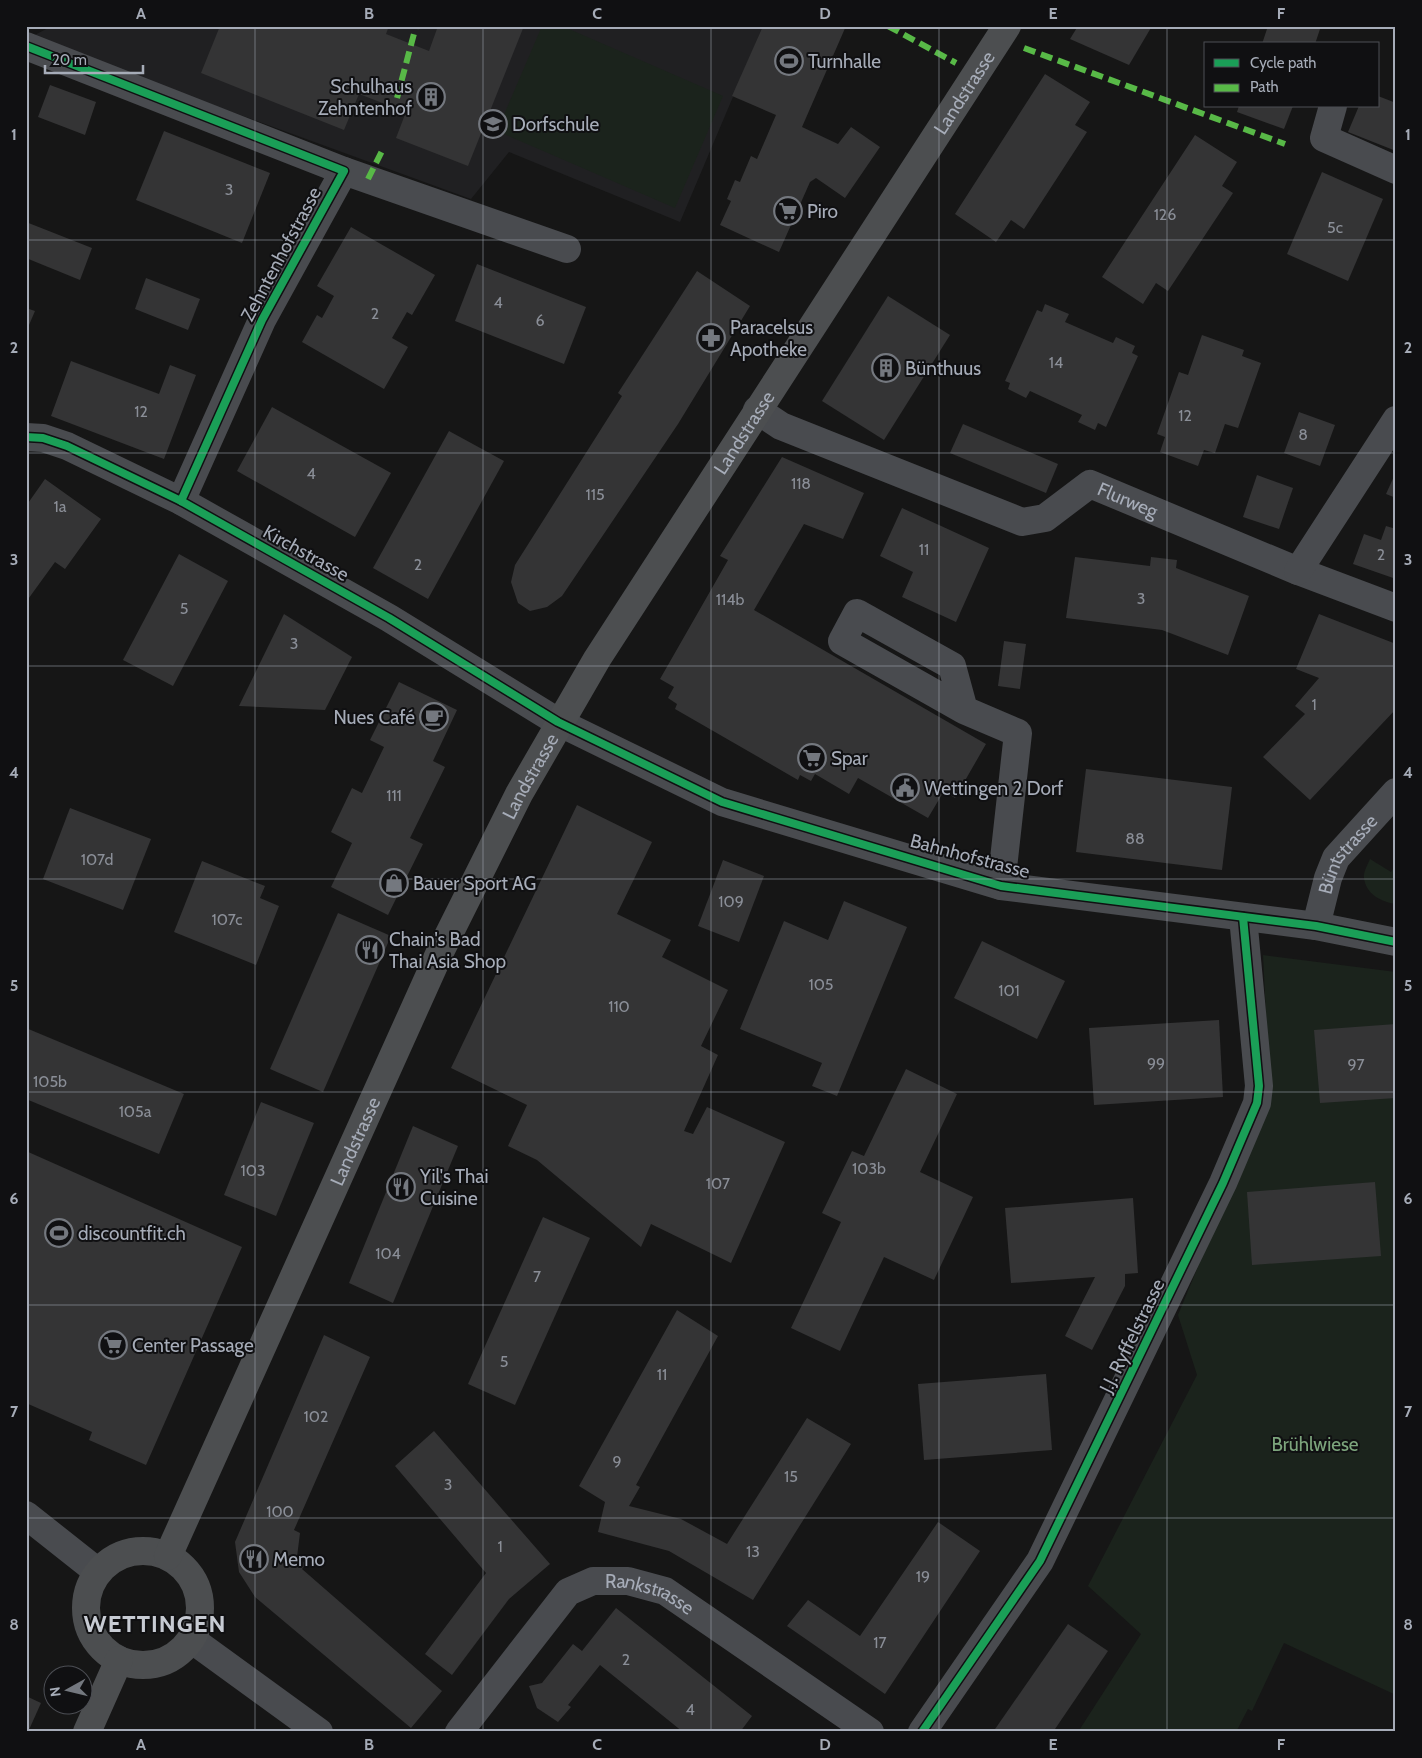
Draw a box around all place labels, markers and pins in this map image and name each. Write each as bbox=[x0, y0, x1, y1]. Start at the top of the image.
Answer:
sports icon: Turnhalle bbox=[774, 46, 804, 76]
place label: Turnhalle bbox=[808, 50, 881, 73]
place label: Schulhaus Zehntenhof bbox=[318, 75, 413, 120]
building icon: Schulhaus Zehntenhof bbox=[416, 82, 446, 112]
school or university icon: Dorfschule bbox=[478, 109, 508, 139]
place label: Dorfschule bbox=[512, 113, 600, 136]
supermarket icon: Piro bbox=[773, 196, 803, 226]
place label: Piro bbox=[807, 200, 838, 223]
place label: Paracelsus Apotheke bbox=[730, 316, 813, 361]
pharmacy icon: Paracelsus Apotheke bbox=[696, 323, 726, 353]
building icon: Bünthuus bbox=[871, 353, 901, 383]
place label: Bünthuus bbox=[905, 357, 981, 380]
cafe icon: Nues Café bbox=[419, 702, 449, 732]
place label: Nues Café bbox=[333, 706, 415, 729]
supermarket icon: Spar bbox=[797, 743, 827, 773]
place label: Spar bbox=[831, 747, 868, 770]
public building icon: Wettingen 2 Dorf bbox=[890, 773, 920, 803]
place label: Wettingen 2 Dorf bbox=[924, 777, 1064, 800]
shop icon: Bauer Sport AG bbox=[379, 868, 409, 898]
place label: Bauer Sport AG bbox=[413, 872, 536, 895]
place label: Chain's Bad Thai Asia Shop bbox=[389, 928, 506, 973]
restaurant icon: Chain's Bad Thai Asia Shop bbox=[355, 935, 385, 965]
place label: Yil's Thai Cuisine bbox=[419, 1165, 488, 1210]
restaurant icon: Yil's Thai Cuisine bbox=[386, 1172, 416, 1202]
sports icon: discountfit.ch bbox=[44, 1218, 74, 1248]
place label: discountfit.ch bbox=[78, 1222, 186, 1245]
supermarket icon: Center Passage bbox=[98, 1330, 128, 1360]
place label: Center Passage bbox=[132, 1334, 254, 1357]
restaurant icon: Memo bbox=[239, 1544, 269, 1574]
place label: Memo bbox=[273, 1548, 325, 1571]

